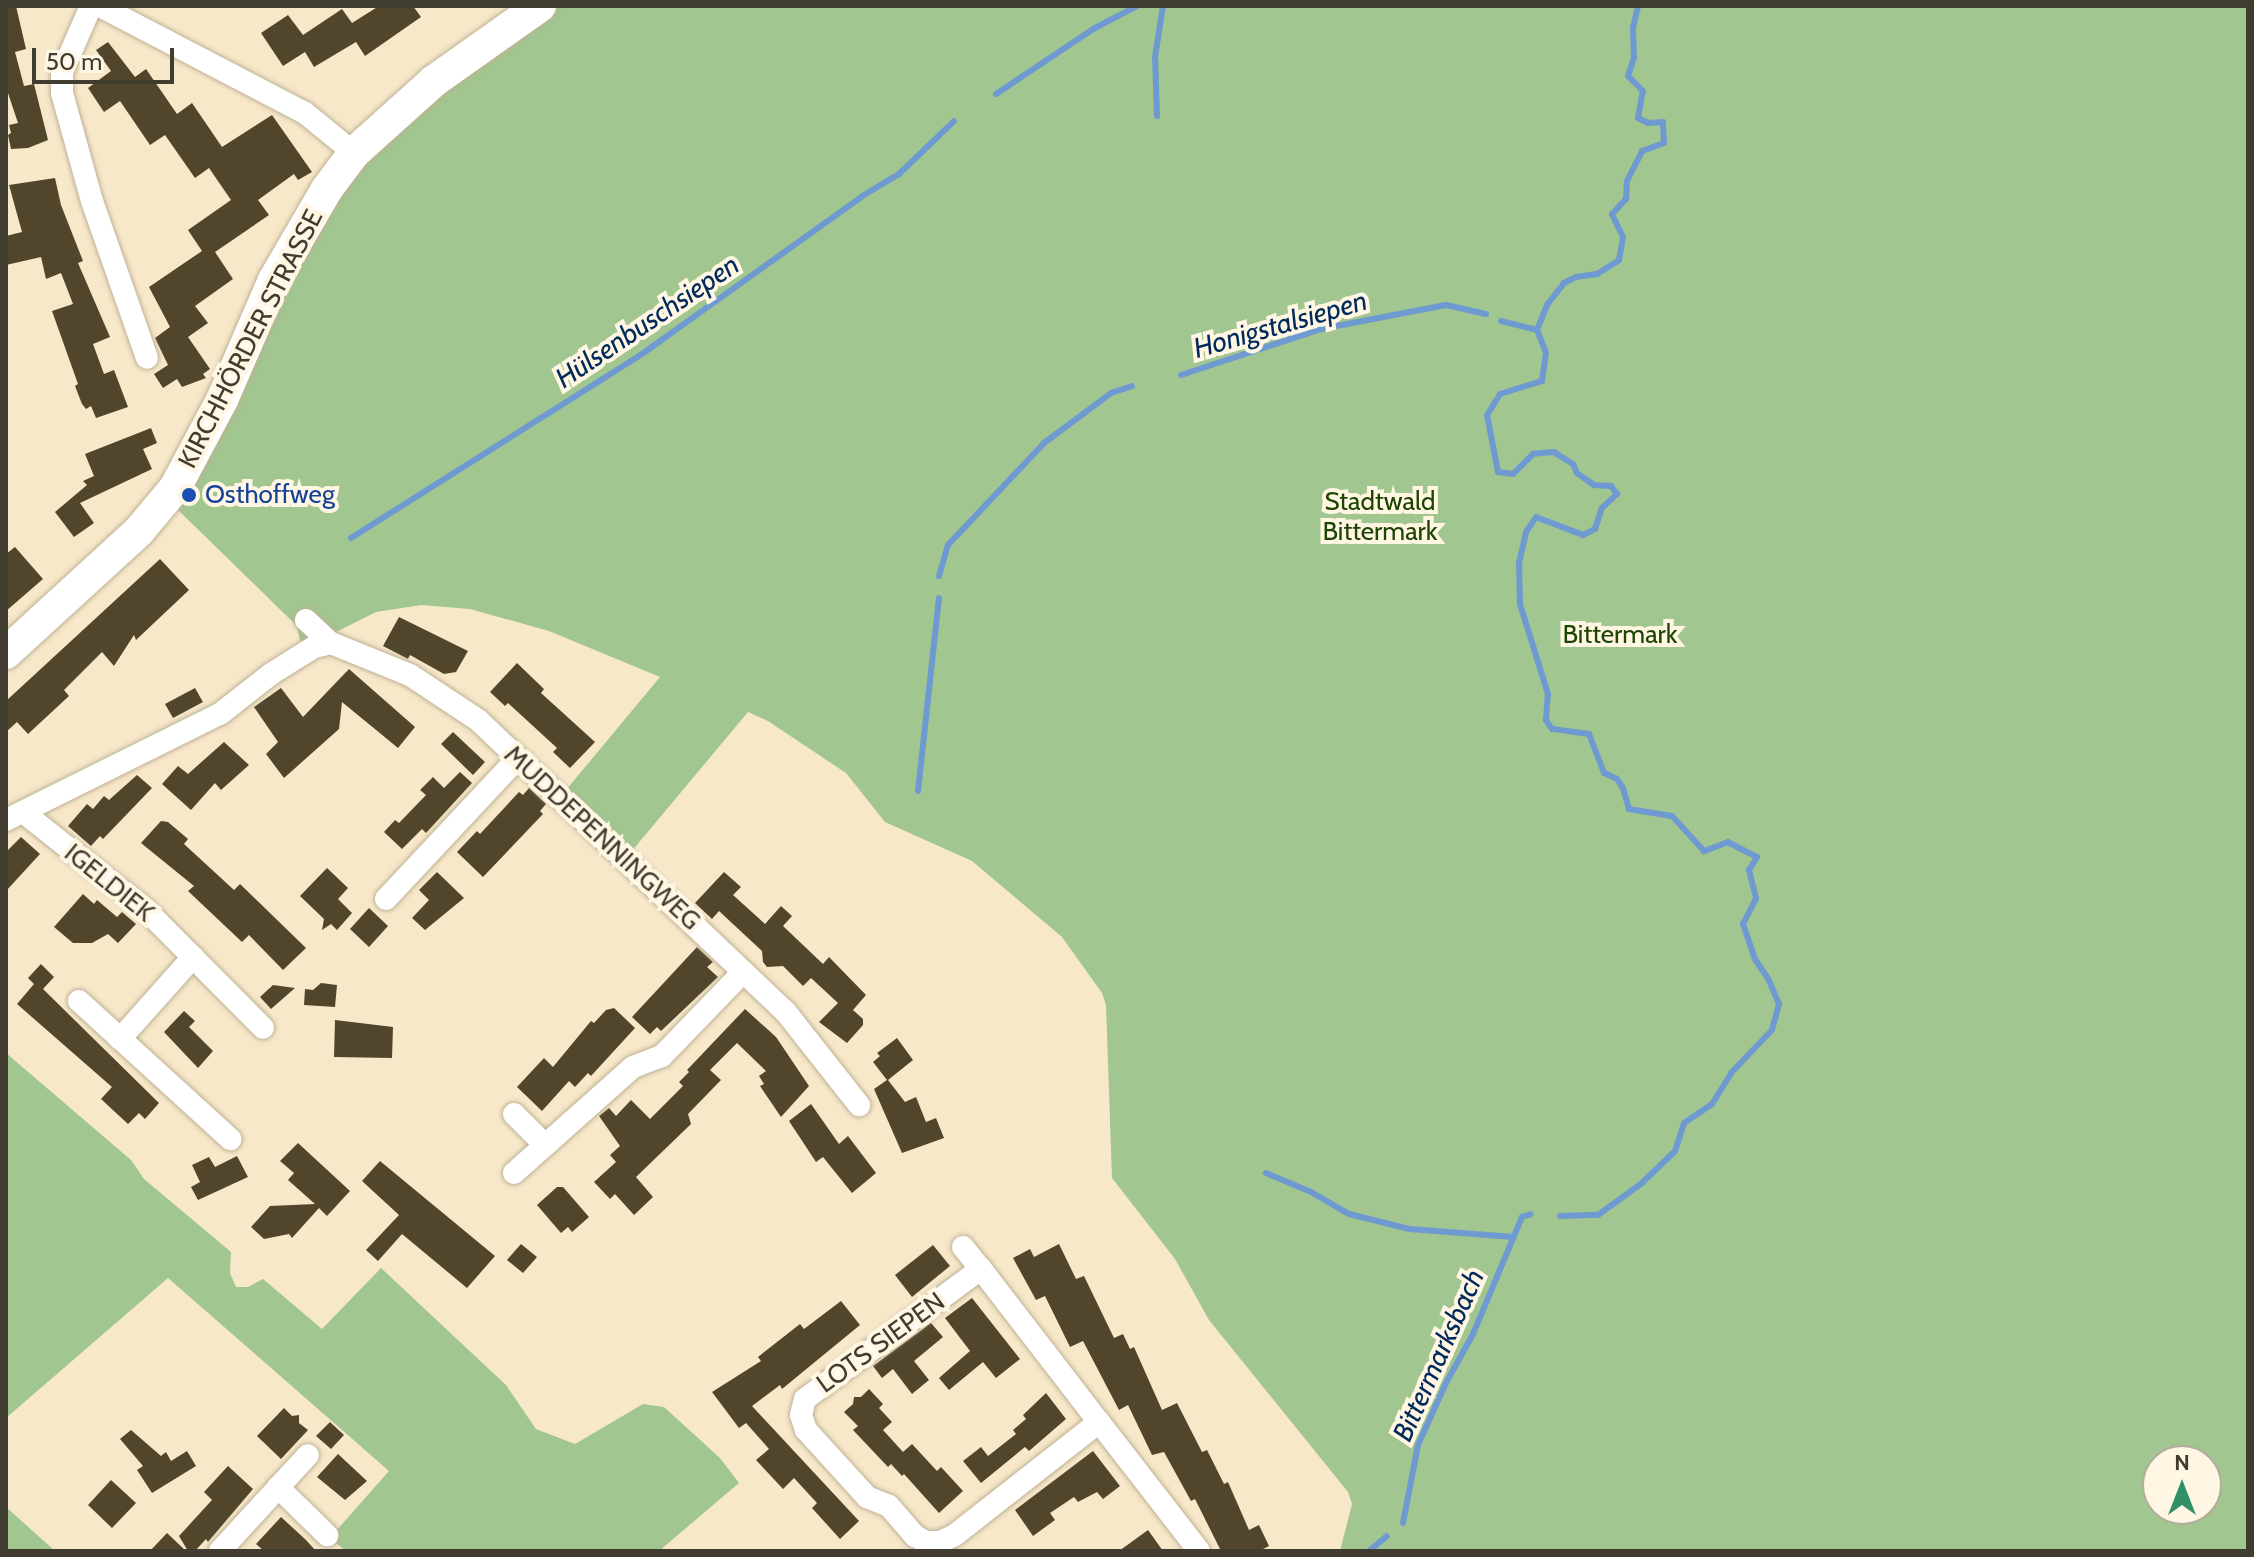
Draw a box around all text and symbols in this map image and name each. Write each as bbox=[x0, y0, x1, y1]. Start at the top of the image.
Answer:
scale bar bbox=[36, 32, 178, 82]
text: 50 m bbox=[46, 47, 102, 76]
street label: KIRCHHÖRDER STRASSE bbox=[172, 205, 330, 473]
water label: Hülsenbuschsiepen bbox=[549, 247, 745, 395]
water label: Honigstalsiepen bbox=[1189, 283, 1371, 365]
place label: Osthoffweg bbox=[205, 479, 335, 511]
marker: Osthoffweg bbox=[180, 486, 198, 504]
park label: Stadtwald Bittermark bbox=[1323, 486, 1437, 548]
park label: Bittermark bbox=[1563, 619, 1677, 651]
street label: MUDDEPENNINGWEG bbox=[498, 739, 706, 937]
street label: IGELDIEK bbox=[58, 837, 160, 929]
water label: Bittermarksbach bbox=[1385, 1264, 1491, 1446]
street label: LOTS SIEPEN bbox=[811, 1286, 951, 1400]
north arrow bbox=[2142, 1445, 2222, 1525]
text: N bbox=[2174, 1449, 2190, 1476]

